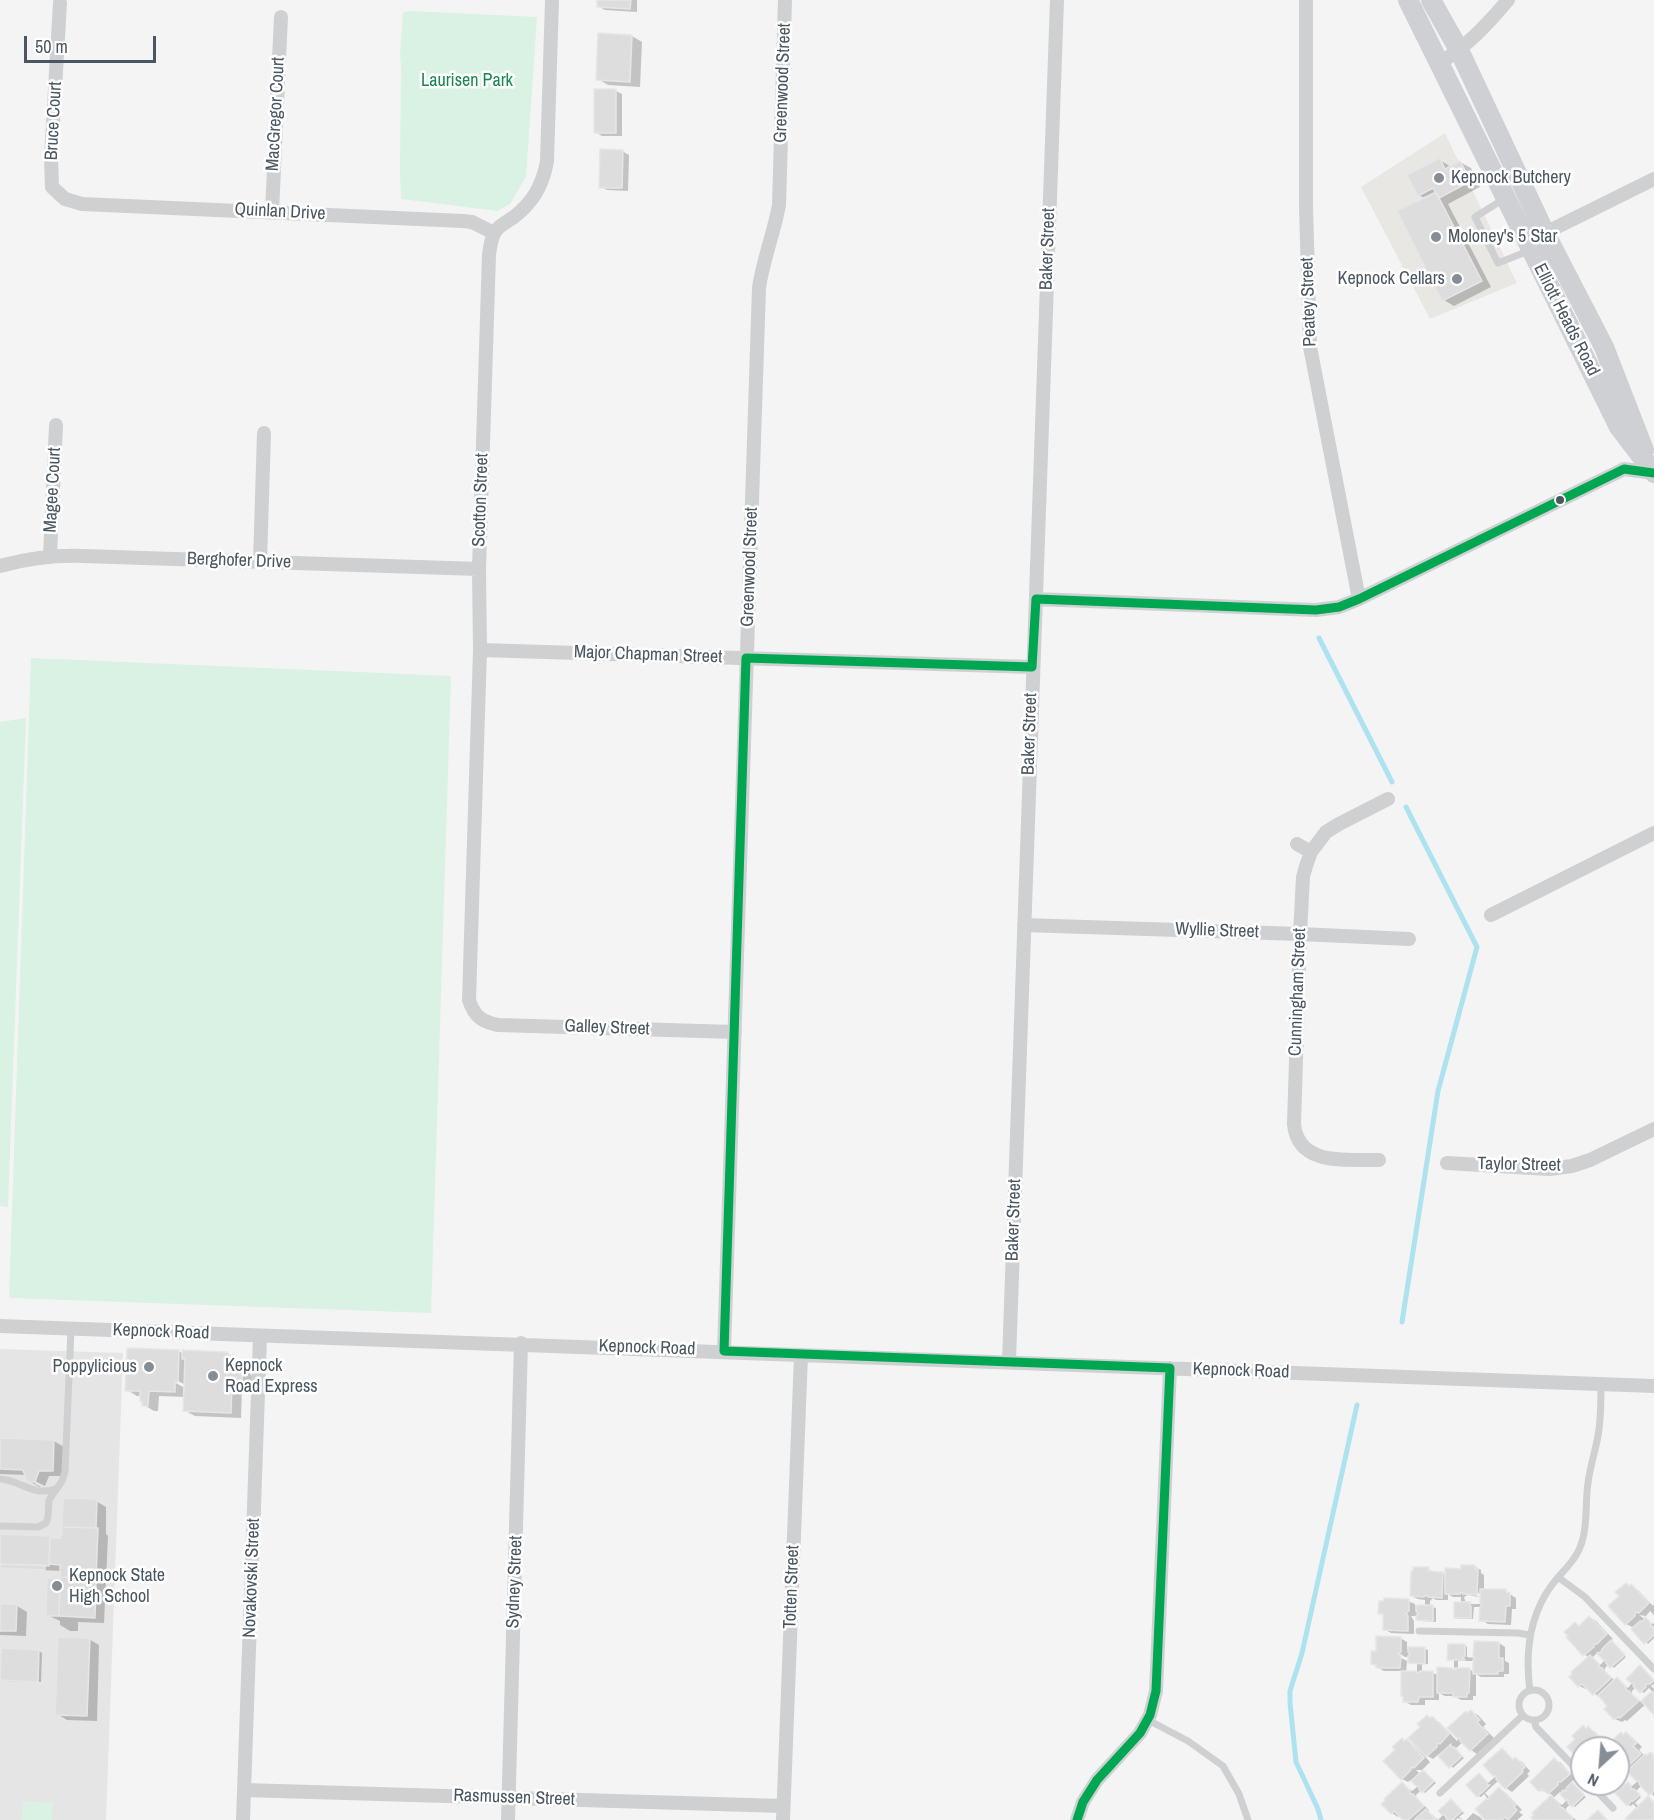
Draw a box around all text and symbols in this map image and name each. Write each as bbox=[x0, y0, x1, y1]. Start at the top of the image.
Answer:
street label: Greenwood Street bbox=[770, 23, 796, 143]
scale bar bbox=[27, 24, 159, 62]
text: 50 m bbox=[35, 34, 68, 59]
street label: MacGregor Court bbox=[262, 57, 290, 171]
park label: Laurisen Park bbox=[421, 70, 513, 92]
street label: Bruce Court bbox=[41, 81, 67, 161]
place label: Kepnock Butchery bbox=[1451, 167, 1571, 189]
marker: Kepnock Butchery bbox=[1432, 171, 1446, 185]
street label: Quinlan Drive bbox=[234, 199, 326, 225]
street label: Baker Street bbox=[1036, 208, 1060, 290]
place label: Moloney's 5 Star bbox=[1448, 226, 1557, 248]
marker: Moloney's 5 Star bbox=[1429, 230, 1443, 244]
street label: Peatey Street bbox=[1297, 257, 1321, 347]
street label: Elliott Heads Road bbox=[1528, 260, 1604, 380]
place label: Kepnock Cellars bbox=[1338, 268, 1445, 290]
marker: Kepnock Cellars bbox=[1450, 272, 1464, 286]
street label: Magee Court bbox=[40, 447, 66, 533]
street label: Scotton Street bbox=[469, 453, 493, 547]
unlabelled marker bbox=[1554, 494, 1566, 506]
street label: Greenwood Street bbox=[737, 507, 763, 627]
street label: Berghofer Drive bbox=[187, 548, 291, 574]
street label: Major Chapman Street bbox=[573, 642, 723, 668]
street label: Baker Street bbox=[1018, 693, 1042, 775]
street label: Wyllie Street bbox=[1175, 919, 1259, 943]
street label: Cunningham Street bbox=[1285, 928, 1311, 1056]
street label: Galley Street bbox=[564, 1016, 650, 1040]
street label: Taylor Street bbox=[1477, 1153, 1561, 1177]
street label: Baker Street bbox=[1002, 1179, 1026, 1261]
street label: Kepnock Road bbox=[112, 1320, 210, 1344]
street label: Kepnock Road bbox=[598, 1336, 696, 1360]
place label: Kepnock Road Express bbox=[225, 1355, 318, 1398]
place label: Poppylicious bbox=[52, 1356, 137, 1378]
street label: Kepnock Road bbox=[1192, 1359, 1290, 1383]
marker: Poppylicious bbox=[142, 1360, 156, 1374]
marker: Kepnock Road Express bbox=[206, 1369, 220, 1383]
street label: Novakovski Street bbox=[239, 1518, 265, 1638]
street label: Sydney Street bbox=[503, 1535, 527, 1629]
street label: Totten Street bbox=[780, 1545, 804, 1629]
place label: Kepnock State High School bbox=[69, 1565, 165, 1608]
marker: Kepnock State High School bbox=[50, 1579, 64, 1593]
north arrow bbox=[1570, 1736, 1630, 1796]
text: N bbox=[1584, 1768, 1602, 1792]
street label: Rasmussen Street bbox=[453, 1785, 575, 1811]

